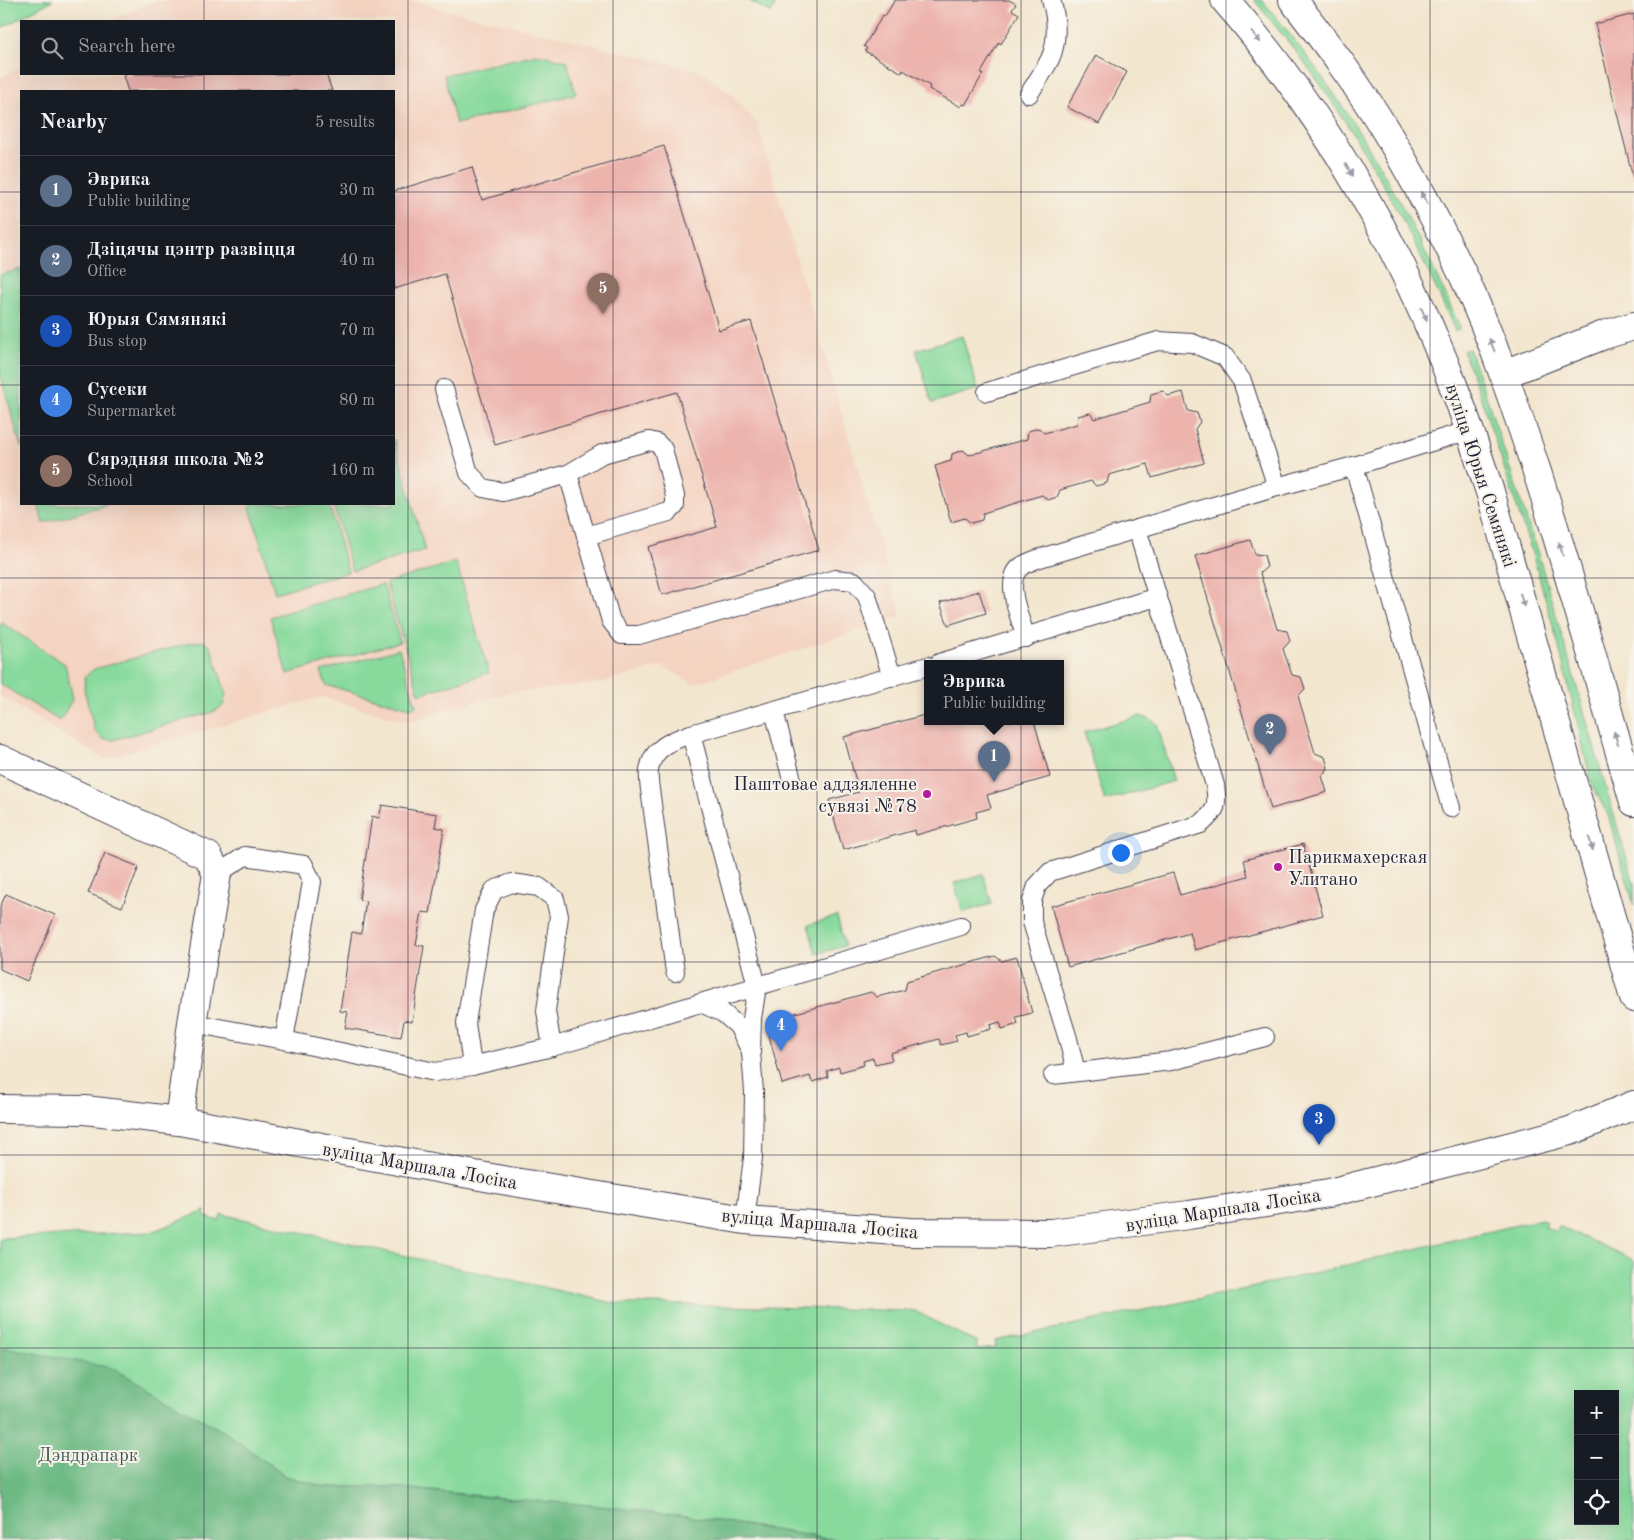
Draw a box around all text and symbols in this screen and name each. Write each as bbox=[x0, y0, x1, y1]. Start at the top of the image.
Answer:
search box bbox=[20, 20, 395, 75]
one-way arrow bbox=[1251, 30, 1262, 43]
icon: search bbox=[38, 34, 66, 62]
text: Search here bbox=[78, 38, 175, 57]
text: Nearby bbox=[40, 112, 108, 133]
text: 5 results bbox=[315, 115, 375, 131]
one-way arrow bbox=[1344, 164, 1353, 177]
text: Эврика bbox=[87, 171, 150, 190]
text: 1 bbox=[51, 183, 61, 199]
text: 30 m bbox=[339, 183, 375, 199]
one-way arrow bbox=[1420, 190, 1428, 205]
text: Public building bbox=[87, 194, 190, 210]
text: Дзіцячы цэнтр развіцця bbox=[87, 241, 296, 260]
text: 2 bbox=[51, 253, 61, 269]
text: 40 m bbox=[339, 253, 375, 269]
text: Office bbox=[87, 264, 126, 280]
pin: 5 bbox=[587, 273, 619, 314]
one-way arrow bbox=[1420, 307, 1428, 321]
text: Юрыя Сямянякі bbox=[87, 311, 227, 330]
text: 3 bbox=[51, 323, 61, 339]
text: 70 m bbox=[339, 323, 375, 339]
text: Bus stop bbox=[87, 334, 147, 350]
one-way arrow bbox=[1488, 337, 1496, 352]
text: Сусеки bbox=[87, 381, 147, 400]
street label: вуліца Юрыя Семянякі bbox=[1441, 382, 1518, 570]
text: 4 bbox=[51, 393, 61, 409]
text: 80 m bbox=[339, 393, 375, 409]
text: Supermarket bbox=[87, 404, 176, 420]
text: Сярэдняя школа №2 bbox=[87, 451, 265, 470]
text: 5 bbox=[51, 463, 61, 479]
text: 160 m bbox=[330, 463, 375, 479]
text: School bbox=[87, 474, 133, 490]
one-way arrow bbox=[1556, 541, 1564, 556]
one-way arrow bbox=[1518, 593, 1526, 608]
popup bbox=[924, 660, 1064, 725]
text: Эврика bbox=[942, 673, 1006, 692]
text: Public building bbox=[942, 696, 1046, 712]
pin: 2 bbox=[1254, 714, 1286, 755]
one-way arrow bbox=[1611, 731, 1619, 746]
pin: 1 bbox=[978, 741, 1010, 782]
place label: Паштовае аддзяленне сувязі №78 bbox=[733, 776, 917, 817]
marker: Паштовае аддзяленне сувязі №78 bbox=[921, 788, 933, 800]
one-way arrow bbox=[1587, 836, 1595, 851]
your location bbox=[1108, 840, 1134, 866]
place label: Парикмахерская Улитано bbox=[1288, 849, 1428, 890]
marker: Парикмахерская Улитано bbox=[1272, 861, 1284, 873]
pin: 4 bbox=[765, 1010, 797, 1051]
pin: 3 bbox=[1303, 1104, 1335, 1145]
street label: вуліца Маршала Лосіка bbox=[321, 1141, 519, 1194]
street label: вуліца Маршала Лосіка bbox=[1124, 1187, 1323, 1236]
street label: вуліца Маршала Лосіка bbox=[720, 1207, 920, 1244]
map controls bbox=[1574, 1390, 1619, 1525]
button: + bbox=[1574, 1390, 1619, 1435]
button: − bbox=[1574, 1435, 1619, 1480]
park label: Дэндрапарк bbox=[38, 1447, 139, 1466]
button: locate bbox=[1574, 1480, 1619, 1525]

